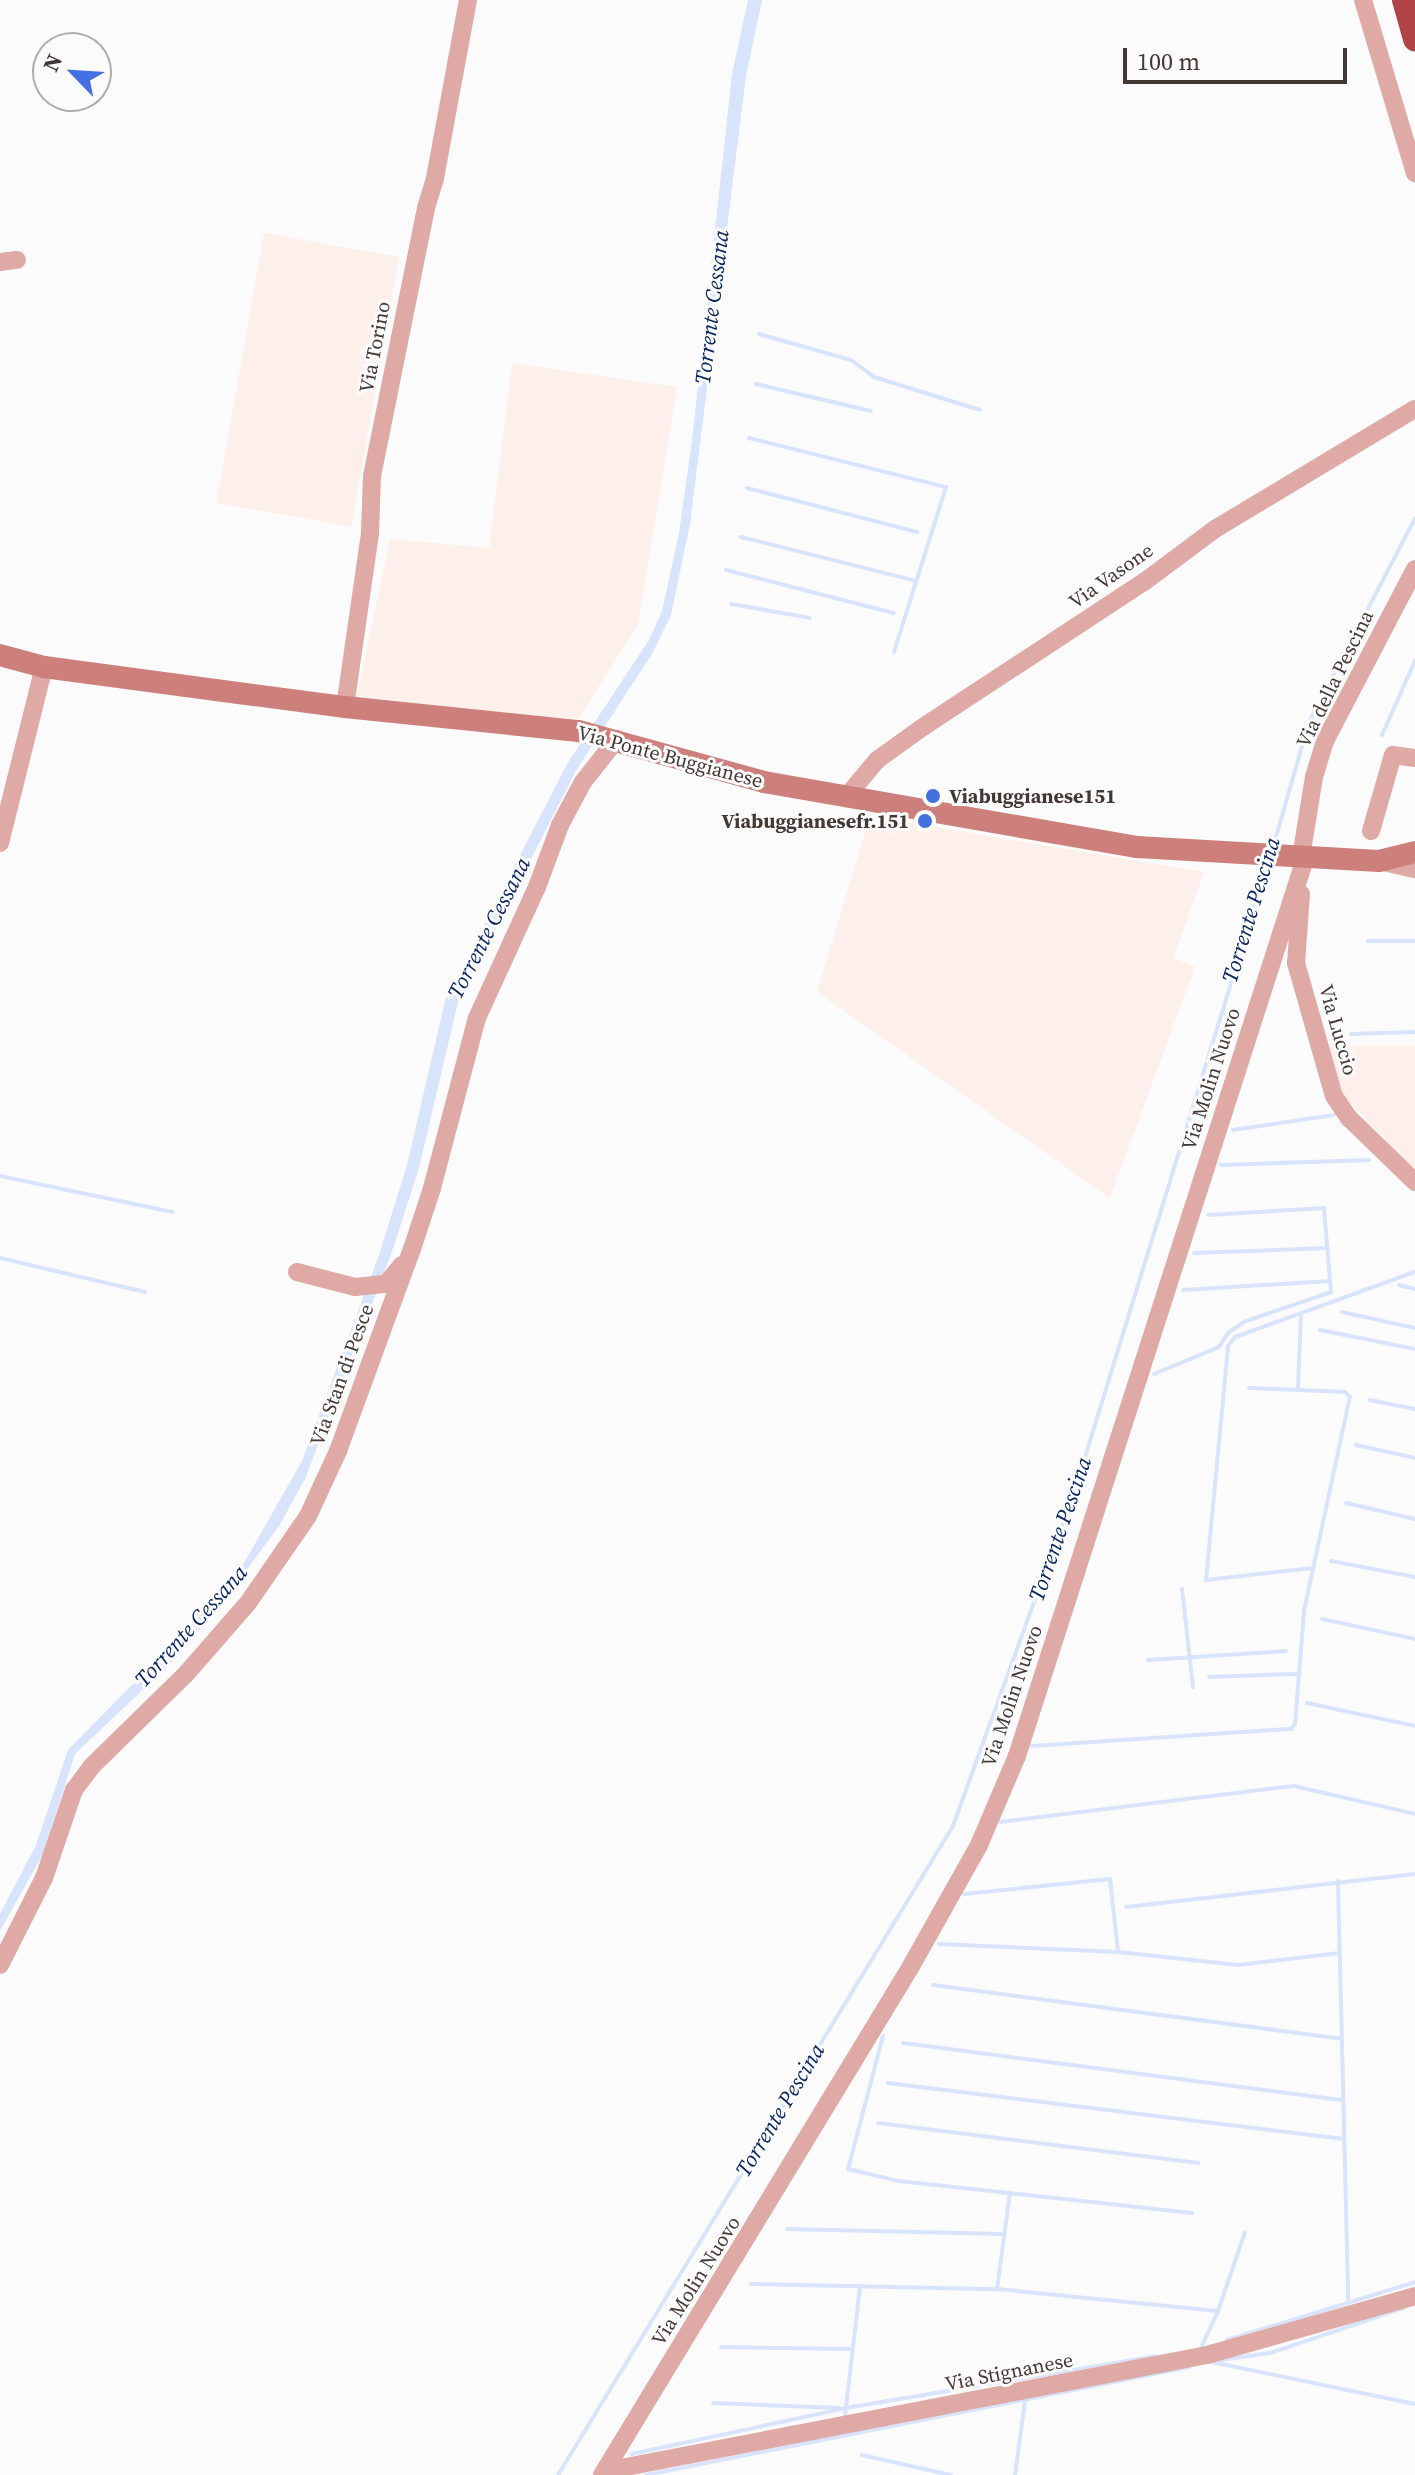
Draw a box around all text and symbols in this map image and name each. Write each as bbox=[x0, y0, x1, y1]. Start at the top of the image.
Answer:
north arrow bbox=[32, 32, 112, 112]
scale bar bbox=[1127, 32, 1351, 82]
text: 100 m bbox=[1137, 45, 1200, 78]
text: N bbox=[35, 49, 69, 76]
water label: Torrente Cessana bbox=[689, 228, 735, 386]
street label: Via Torino bbox=[354, 299, 396, 395]
street label: Via Vasone bbox=[1064, 538, 1158, 614]
street label: Via della Pescina bbox=[1291, 606, 1379, 752]
street label: Via Ponte Buggianese bbox=[575, 721, 765, 793]
place label: Viabuggianese151 bbox=[949, 784, 1116, 808]
marker: Viabuggianese151 bbox=[924, 787, 942, 805]
place label: Viabuggianesefr.151 bbox=[722, 809, 909, 833]
marker: Viabuggianesefr.151 bbox=[916, 812, 934, 830]
water label: Torrente Pescina bbox=[1216, 834, 1286, 986]
water label: Torrente Cessana bbox=[442, 853, 536, 1003]
street label: Via Luccio bbox=[1314, 982, 1362, 1078]
street label: Via Molin Nuovo bbox=[1177, 1005, 1245, 1153]
street label: Via Stan di Pesce bbox=[305, 1301, 379, 1449]
water label: Torrente Pescina bbox=[1023, 1453, 1097, 1605]
water label: Torrente Cessana bbox=[129, 1560, 253, 1692]
street label: Via Molin Nuovo bbox=[977, 1622, 1047, 1770]
water label: Torrente Pescina bbox=[730, 2039, 830, 2181]
street label: Via Molin Nuovo bbox=[647, 2212, 745, 2350]
street label: Via Stignanese bbox=[943, 2348, 1075, 2396]

